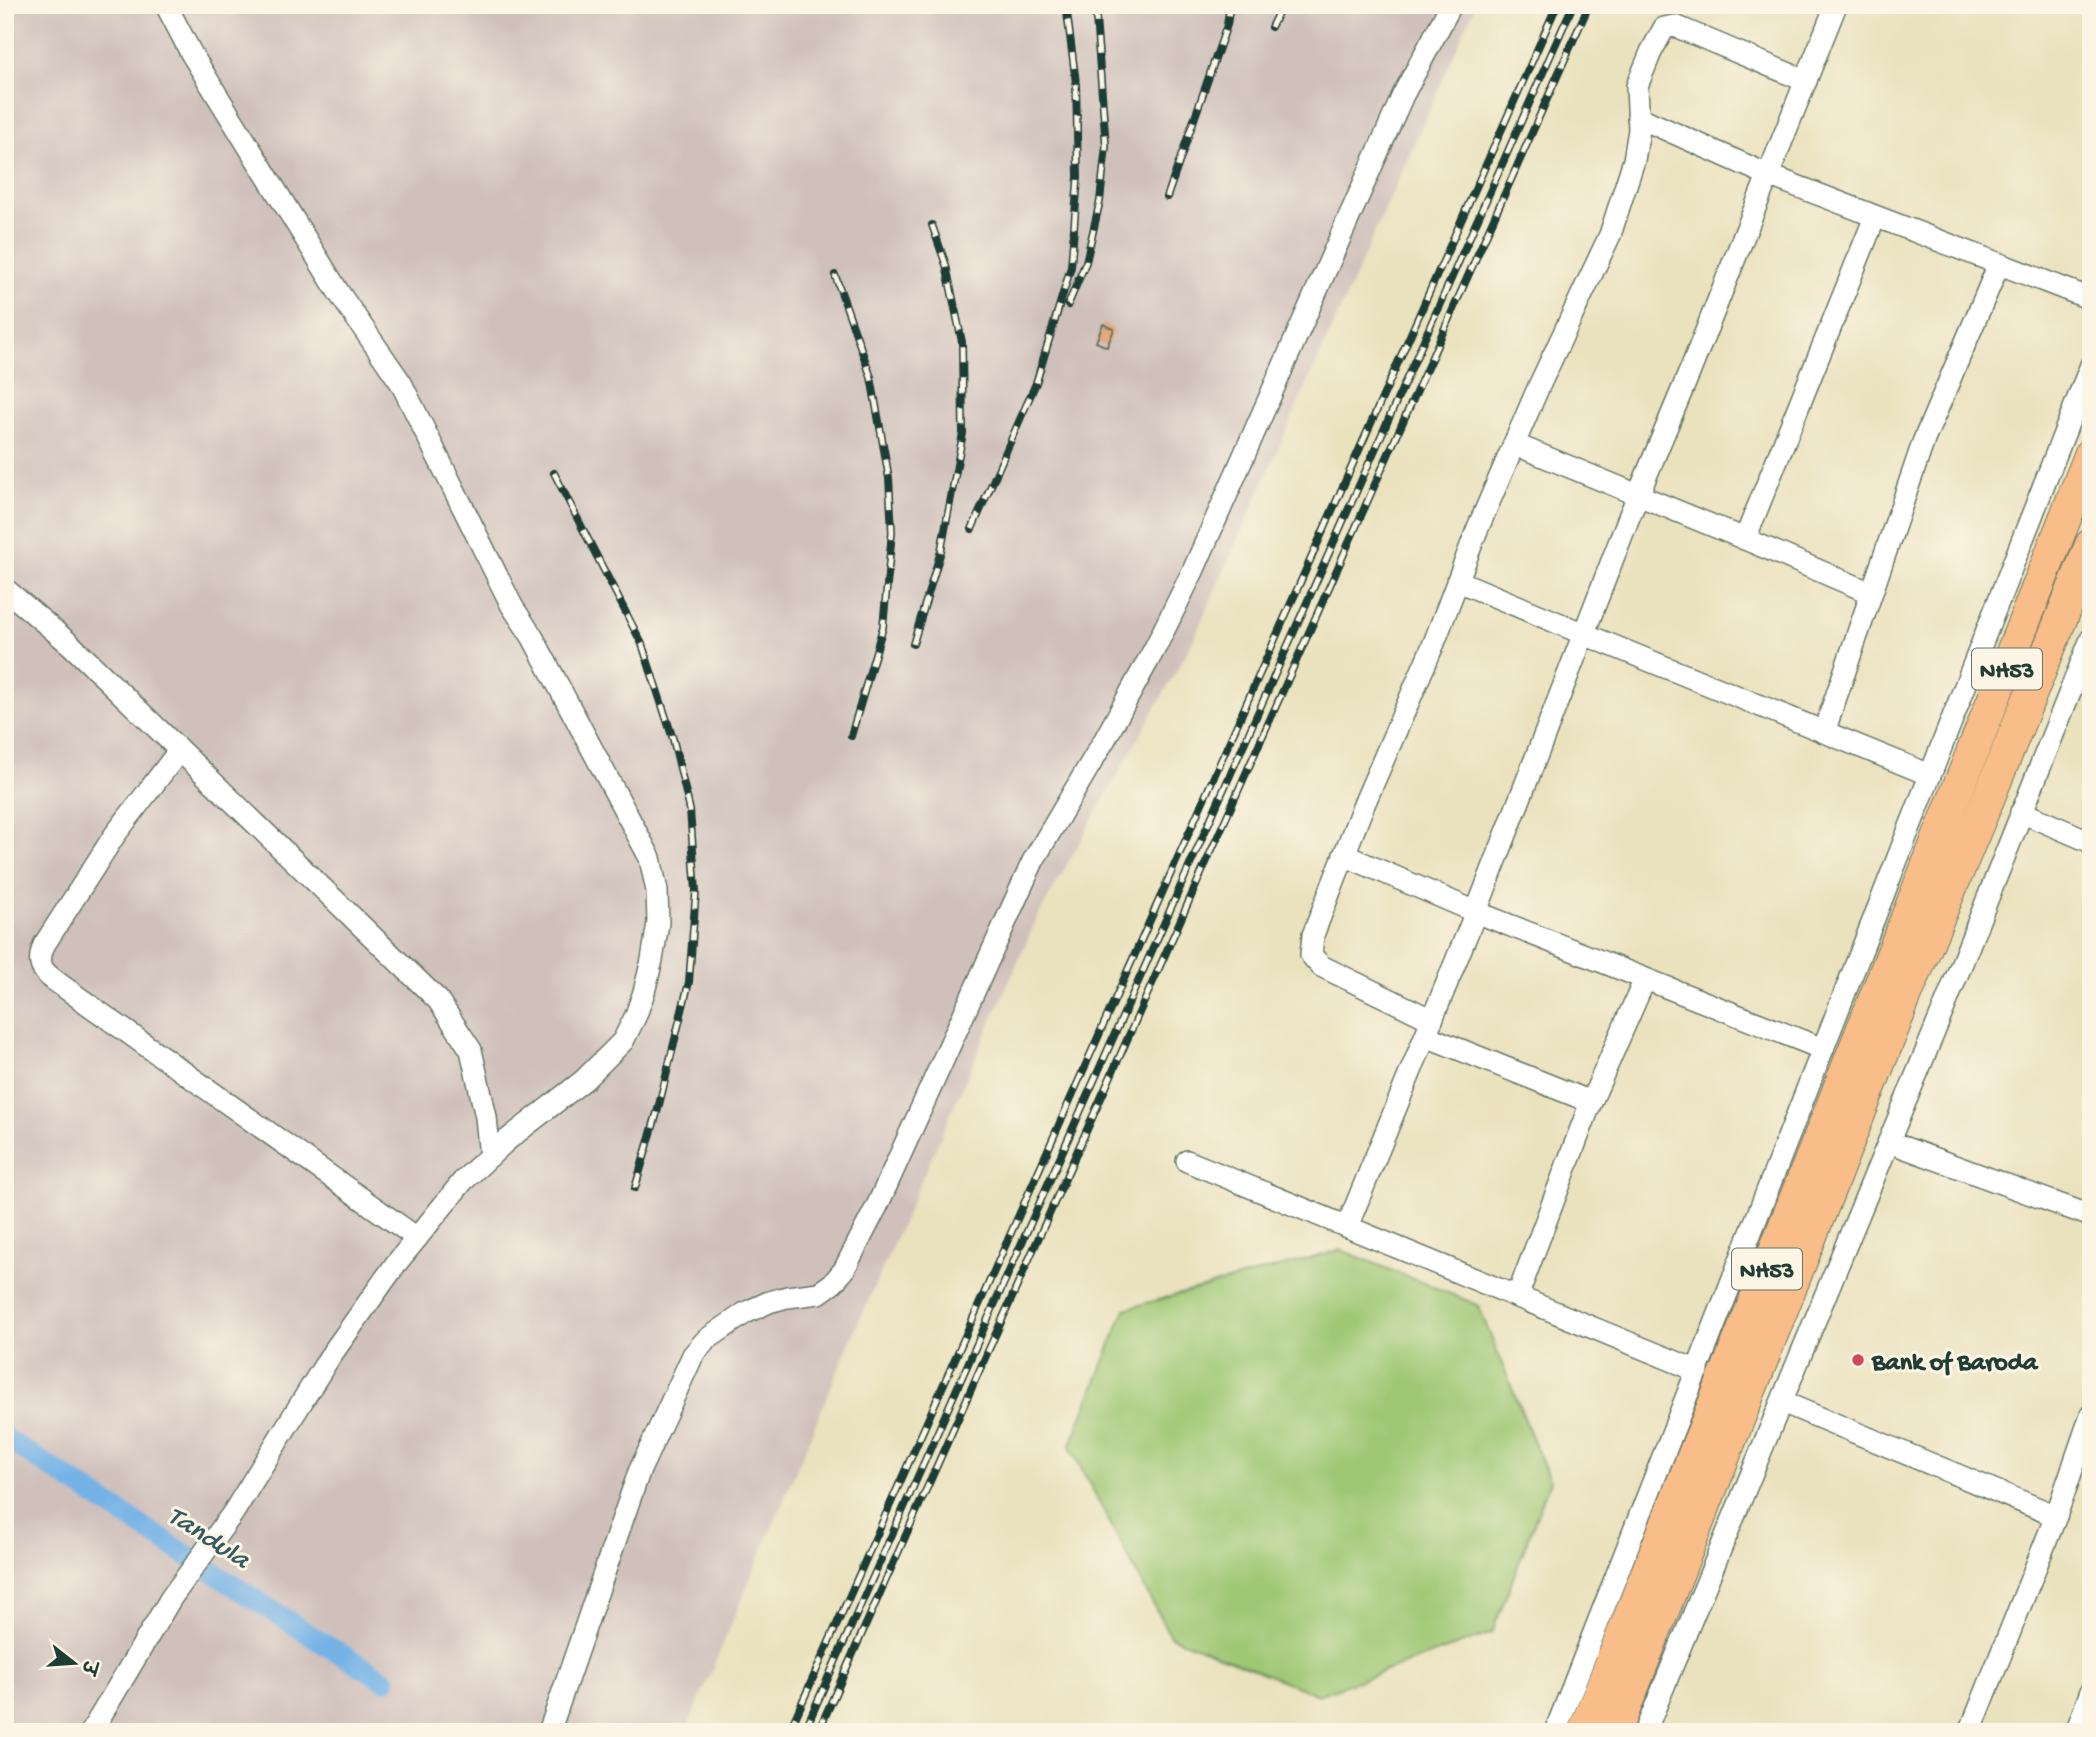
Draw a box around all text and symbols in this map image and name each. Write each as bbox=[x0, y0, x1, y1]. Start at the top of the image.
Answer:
road number: NH53 bbox=[1972, 648, 2042, 690]
road number: NH53 bbox=[1732, 1248, 1802, 1289]
place label: Bank of Baroda bbox=[1871, 1349, 2039, 1380]
marker: Bank of Baroda bbox=[1850, 1352, 1866, 1368]
water label: Tandula bbox=[160, 1500, 256, 1578]
north arrow bbox=[38, 1628, 108, 1698]
text: उ bbox=[73, 1656, 100, 1679]

